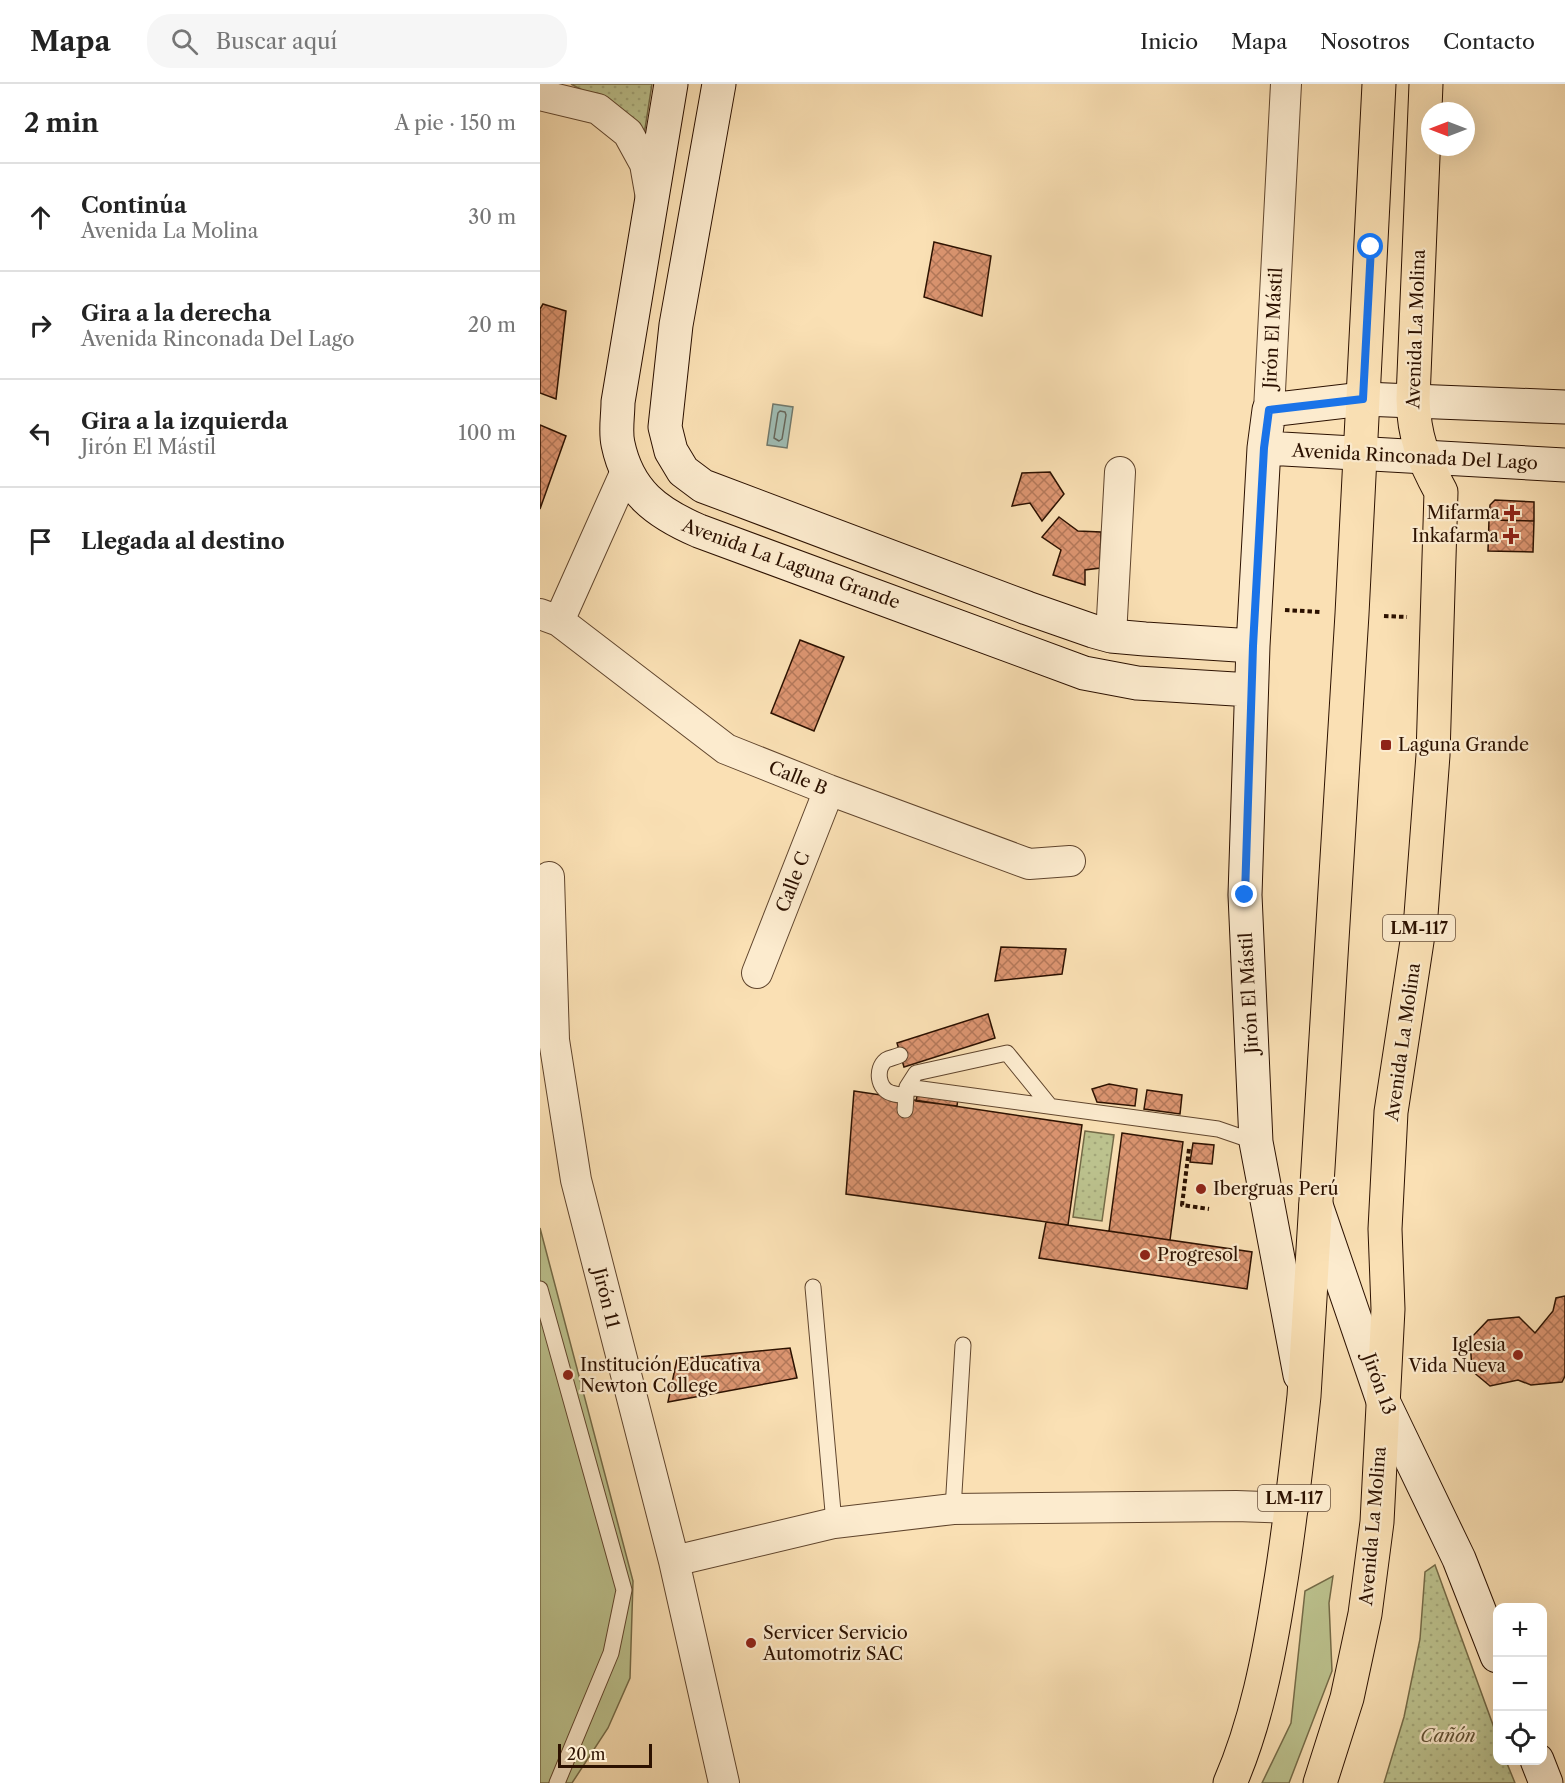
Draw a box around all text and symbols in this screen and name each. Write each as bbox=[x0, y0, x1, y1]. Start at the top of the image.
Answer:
search box bbox=[147, 14, 567, 68]
text: Mapa bbox=[30, 24, 111, 58]
icon: search bbox=[168, 25, 201, 58]
text: Buscar aquí bbox=[216, 28, 337, 55]
text: Inicio bbox=[1140, 29, 1198, 54]
text: Mapa bbox=[1231, 29, 1287, 54]
text: Nosotros bbox=[1320, 29, 1410, 54]
text: Contacto bbox=[1443, 29, 1535, 54]
north arrow bbox=[1421, 102, 1475, 156]
text: 2 min bbox=[24, 107, 99, 139]
text: A pie · 150 m bbox=[395, 111, 516, 135]
text: Continúa bbox=[81, 192, 187, 219]
icon: ahead bbox=[24, 201, 57, 234]
text: 30 m bbox=[468, 205, 516, 229]
text: Avenida La Molina bbox=[81, 219, 258, 243]
route start bbox=[1357, 233, 1383, 259]
street label: Avenida La Molina bbox=[1402, 248, 1430, 410]
street label: Jirón El Mástil bbox=[1259, 267, 1287, 392]
text: Gira a la derecha bbox=[81, 300, 271, 327]
icon: right bbox=[24, 309, 57, 342]
text: 20 m bbox=[468, 313, 516, 337]
text: Avenida Rinconada Del Lago bbox=[81, 327, 354, 351]
text: Gira a la izquierda bbox=[81, 408, 288, 435]
icon: left bbox=[24, 417, 57, 450]
text: 100 m bbox=[458, 421, 516, 445]
text: Jirón El Mástil bbox=[81, 435, 216, 459]
street label: Avenida Rinconada Del Lago bbox=[1291, 440, 1538, 474]
place label: Mifarma bbox=[1427, 502, 1501, 524]
marker: Mifarma bbox=[1505, 506, 1519, 520]
street label: Avenida La Laguna Grande bbox=[678, 514, 903, 614]
icon: arrive bbox=[24, 525, 57, 558]
place label: Inkafarma bbox=[1412, 525, 1500, 547]
text: Llegada al destino bbox=[81, 528, 285, 555]
marker: Inkafarma bbox=[1504, 529, 1518, 543]
place label: Laguna Grande bbox=[1398, 734, 1529, 756]
marker: Laguna Grande bbox=[1379, 738, 1393, 752]
street label: Calle B bbox=[765, 756, 831, 800]
street label: Calle C bbox=[771, 849, 815, 915]
route end bbox=[1231, 881, 1257, 907]
road number: LM-117 bbox=[1383, 915, 1455, 941]
street label: Jirón El Mástil bbox=[1235, 932, 1263, 1057]
street label: Avenida La Molina bbox=[1381, 961, 1425, 1124]
place label: Ibergruas Perú bbox=[1213, 1178, 1339, 1200]
marker: Ibergruas Perú bbox=[1194, 1182, 1208, 1196]
place label: Progresol bbox=[1157, 1244, 1238, 1266]
marker: Progresol bbox=[1138, 1248, 1152, 1262]
street label: Jirón 11 bbox=[587, 1263, 624, 1331]
place label: Iglesia Vida Nueva bbox=[1407, 1334, 1507, 1377]
street label: Jirón 13 bbox=[1357, 1347, 1400, 1418]
marker: Iglesia Vida Nueva bbox=[1511, 1348, 1525, 1362]
place label: Institución Educativa Newton College bbox=[580, 1354, 761, 1397]
marker: Institución Educativa Newton College bbox=[561, 1368, 575, 1382]
street label: Avenida La Molina bbox=[1355, 1445, 1391, 1607]
road number: LM-117 bbox=[1258, 1485, 1330, 1511]
map controls bbox=[1493, 1603, 1547, 1765]
button: + bbox=[1493, 1603, 1547, 1657]
place label: Servicer Servicio Automotriz SAC bbox=[762, 1622, 908, 1665]
marker: Servicer Servicio Automotriz SAC bbox=[744, 1636, 758, 1650]
button: − bbox=[1493, 1657, 1547, 1711]
button: locate bbox=[1493, 1711, 1547, 1765]
park label: Cañón bbox=[1420, 1725, 1476, 1747]
scale bar bbox=[558, 1741, 652, 1768]
text: 20 m bbox=[567, 1744, 606, 1764]

